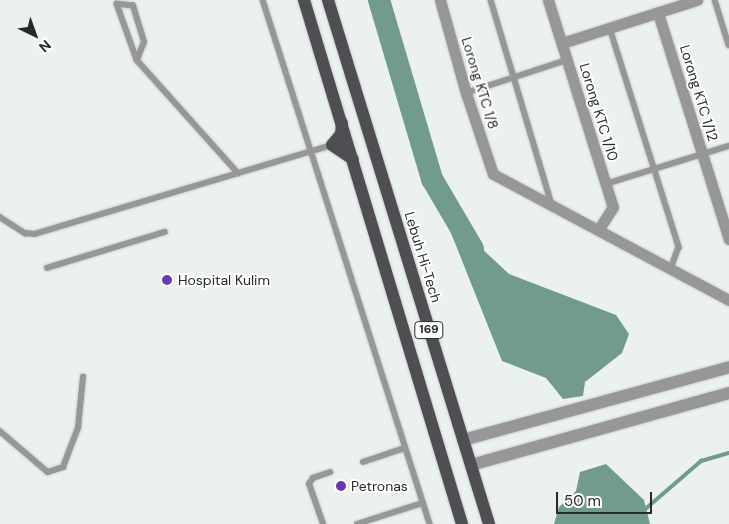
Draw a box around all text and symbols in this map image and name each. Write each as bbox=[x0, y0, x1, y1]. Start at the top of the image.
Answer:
north arrow bbox=[10, 10, 60, 60]
street label: Lorong KTC 1/8 bbox=[458, 35, 502, 131]
text: N bbox=[35, 36, 55, 56]
street label: Lorong KTC 1/12 bbox=[676, 43, 722, 143]
street label: Lorong KTC 1/10 bbox=[576, 61, 622, 163]
street label: Lebuh Hi-Tech bbox=[401, 210, 445, 304]
place label: Hospital Kulim bbox=[178, 272, 270, 288]
marker: Hospital Kulim bbox=[160, 273, 174, 287]
road number: 169 bbox=[414, 320, 444, 340]
place label: Petronas bbox=[351, 478, 408, 494]
marker: Petronas bbox=[335, 480, 347, 492]
scale bar bbox=[559, 482, 655, 514]
text: 50 m bbox=[564, 491, 601, 511]

